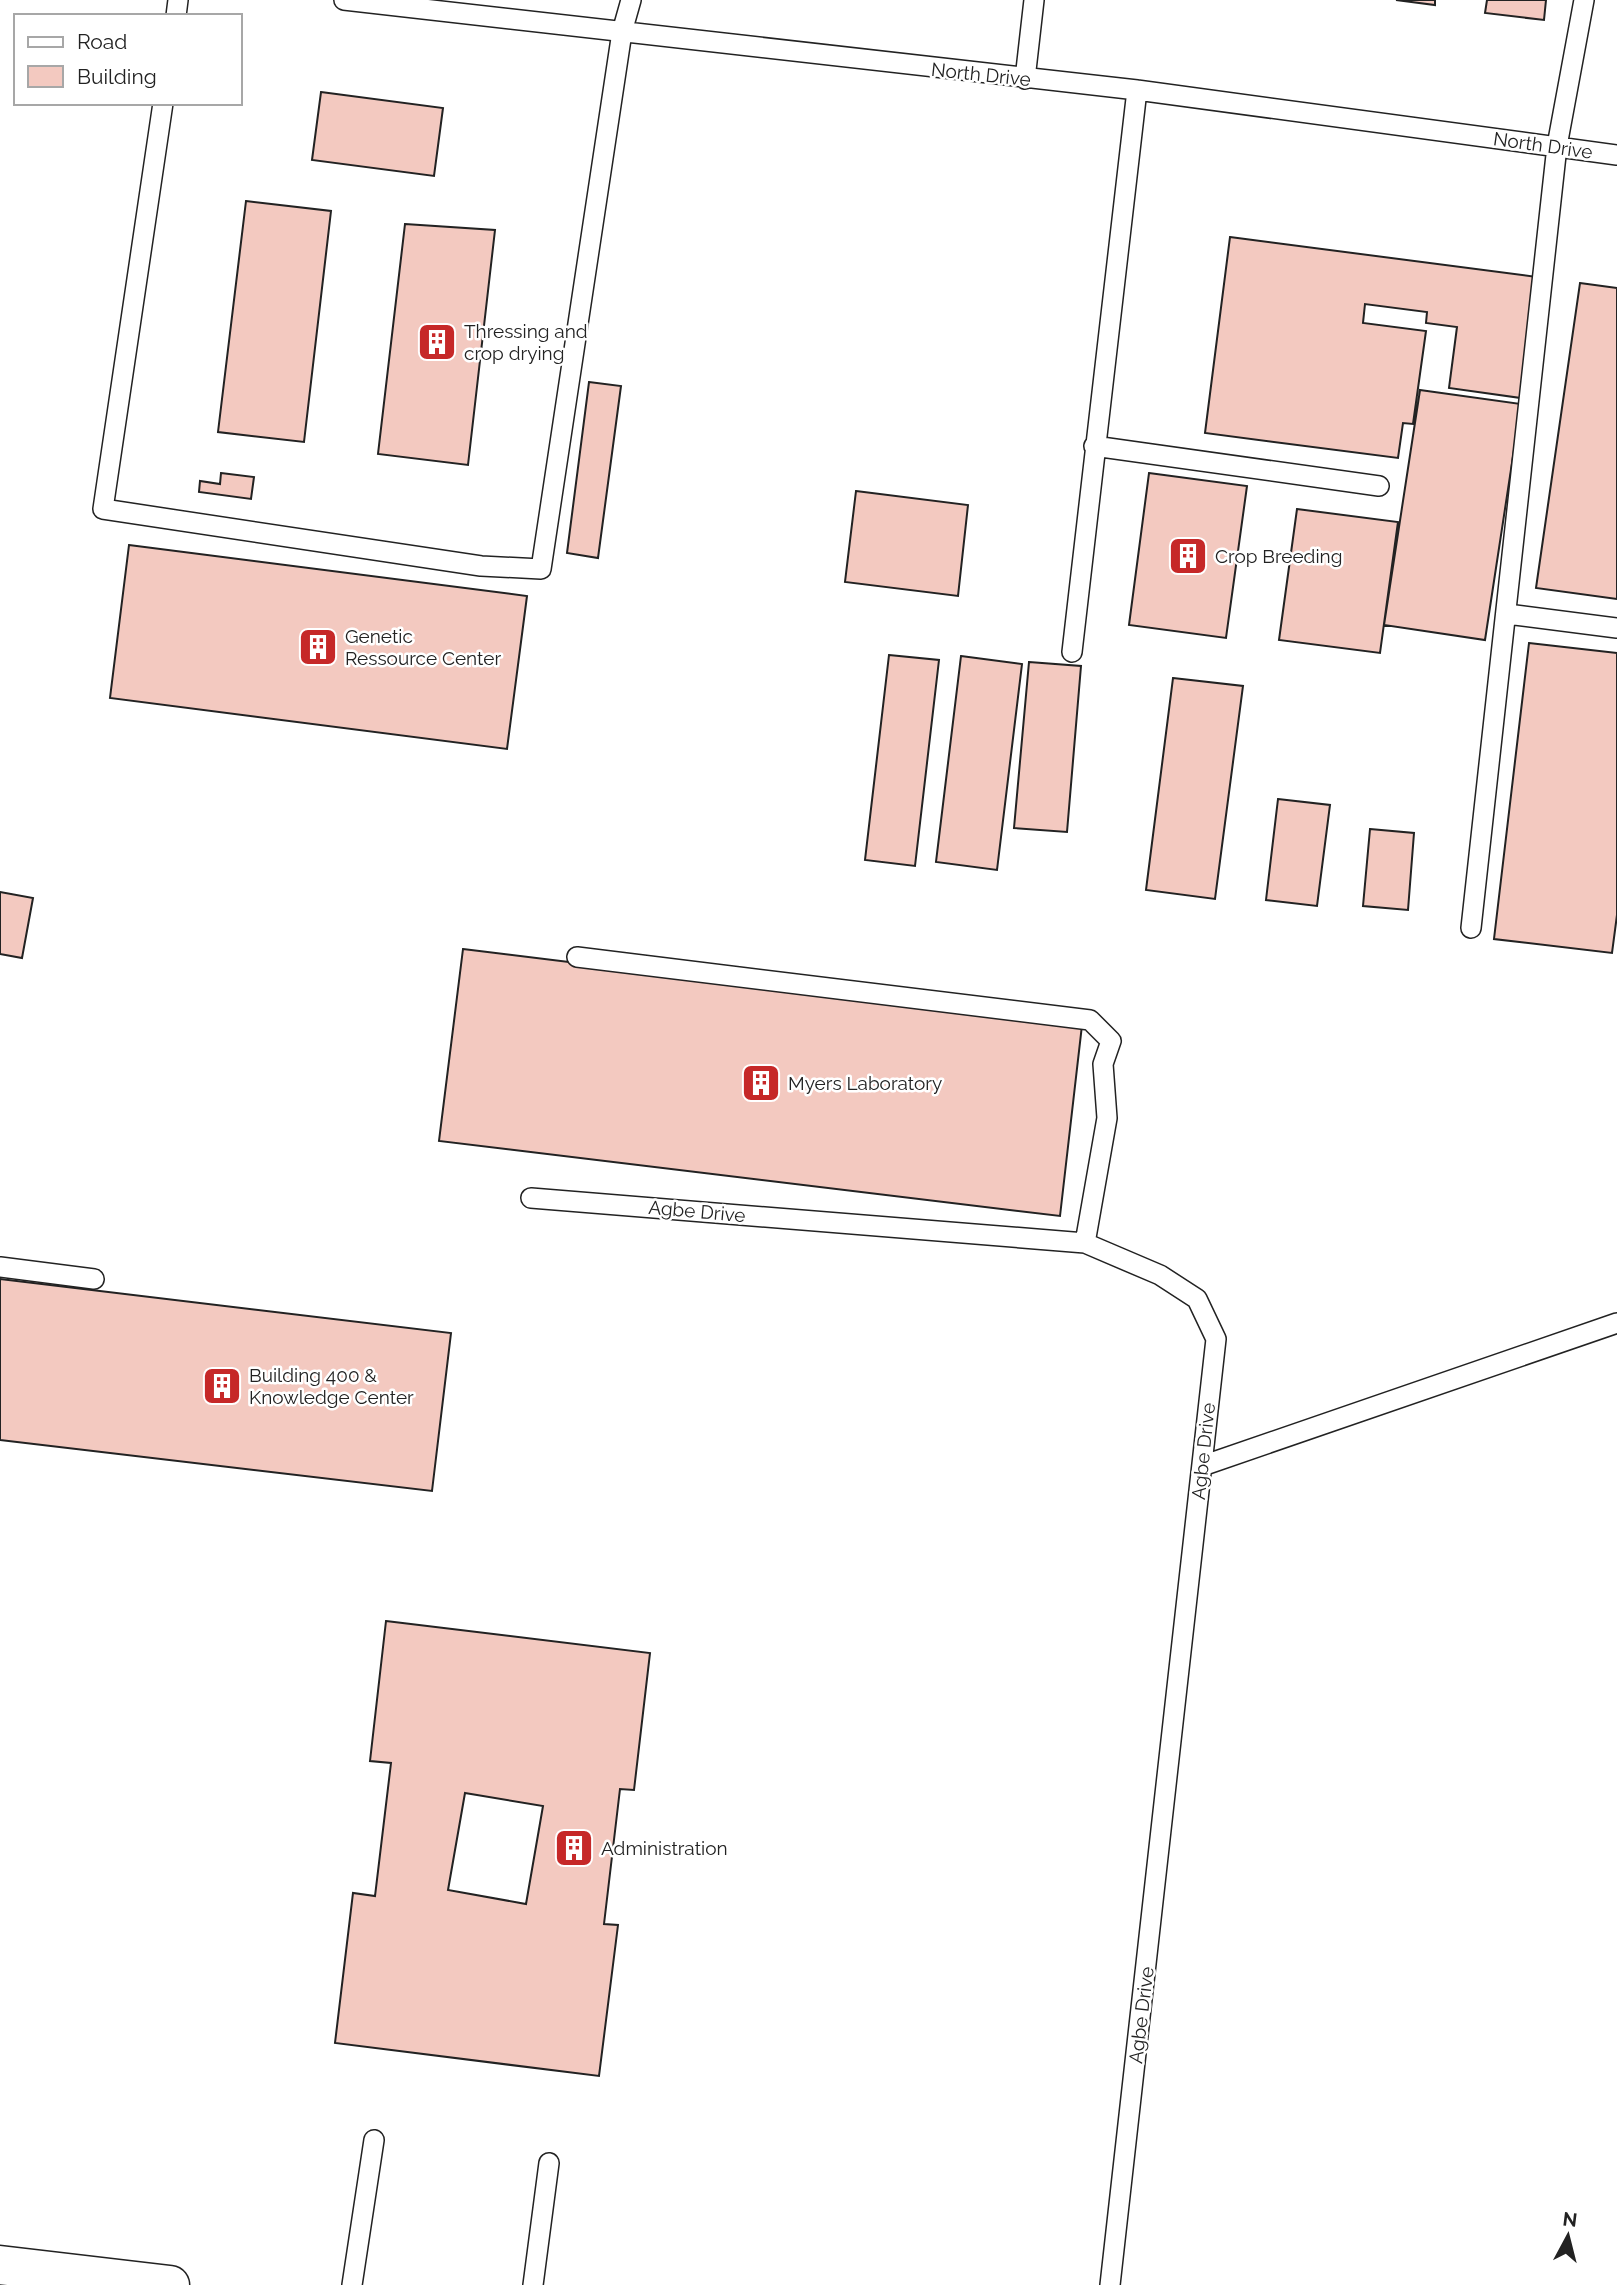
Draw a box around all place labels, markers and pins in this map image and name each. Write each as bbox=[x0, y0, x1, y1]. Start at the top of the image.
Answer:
place label: Thressing and crop drying bbox=[464, 320, 588, 364]
building icon: Thressing and crop drying bbox=[416, 321, 458, 363]
building icon: Crop Breeding bbox=[1167, 535, 1209, 577]
place label: Crop Breeding bbox=[1215, 545, 1342, 567]
place label: Genetic Ressource Center bbox=[345, 625, 501, 669]
building icon: Genetic Ressource Center bbox=[297, 626, 339, 668]
building icon: Myers Laboratory bbox=[740, 1062, 782, 1104]
place label: Myers Laboratory bbox=[788, 1072, 942, 1094]
place label: Building 400 & Knowledge Center bbox=[249, 1364, 414, 1408]
building icon: Building 400 & Knowledge Center bbox=[201, 1365, 243, 1407]
building icon: Administration bbox=[553, 1827, 595, 1869]
place label: Administration bbox=[601, 1837, 728, 1859]

